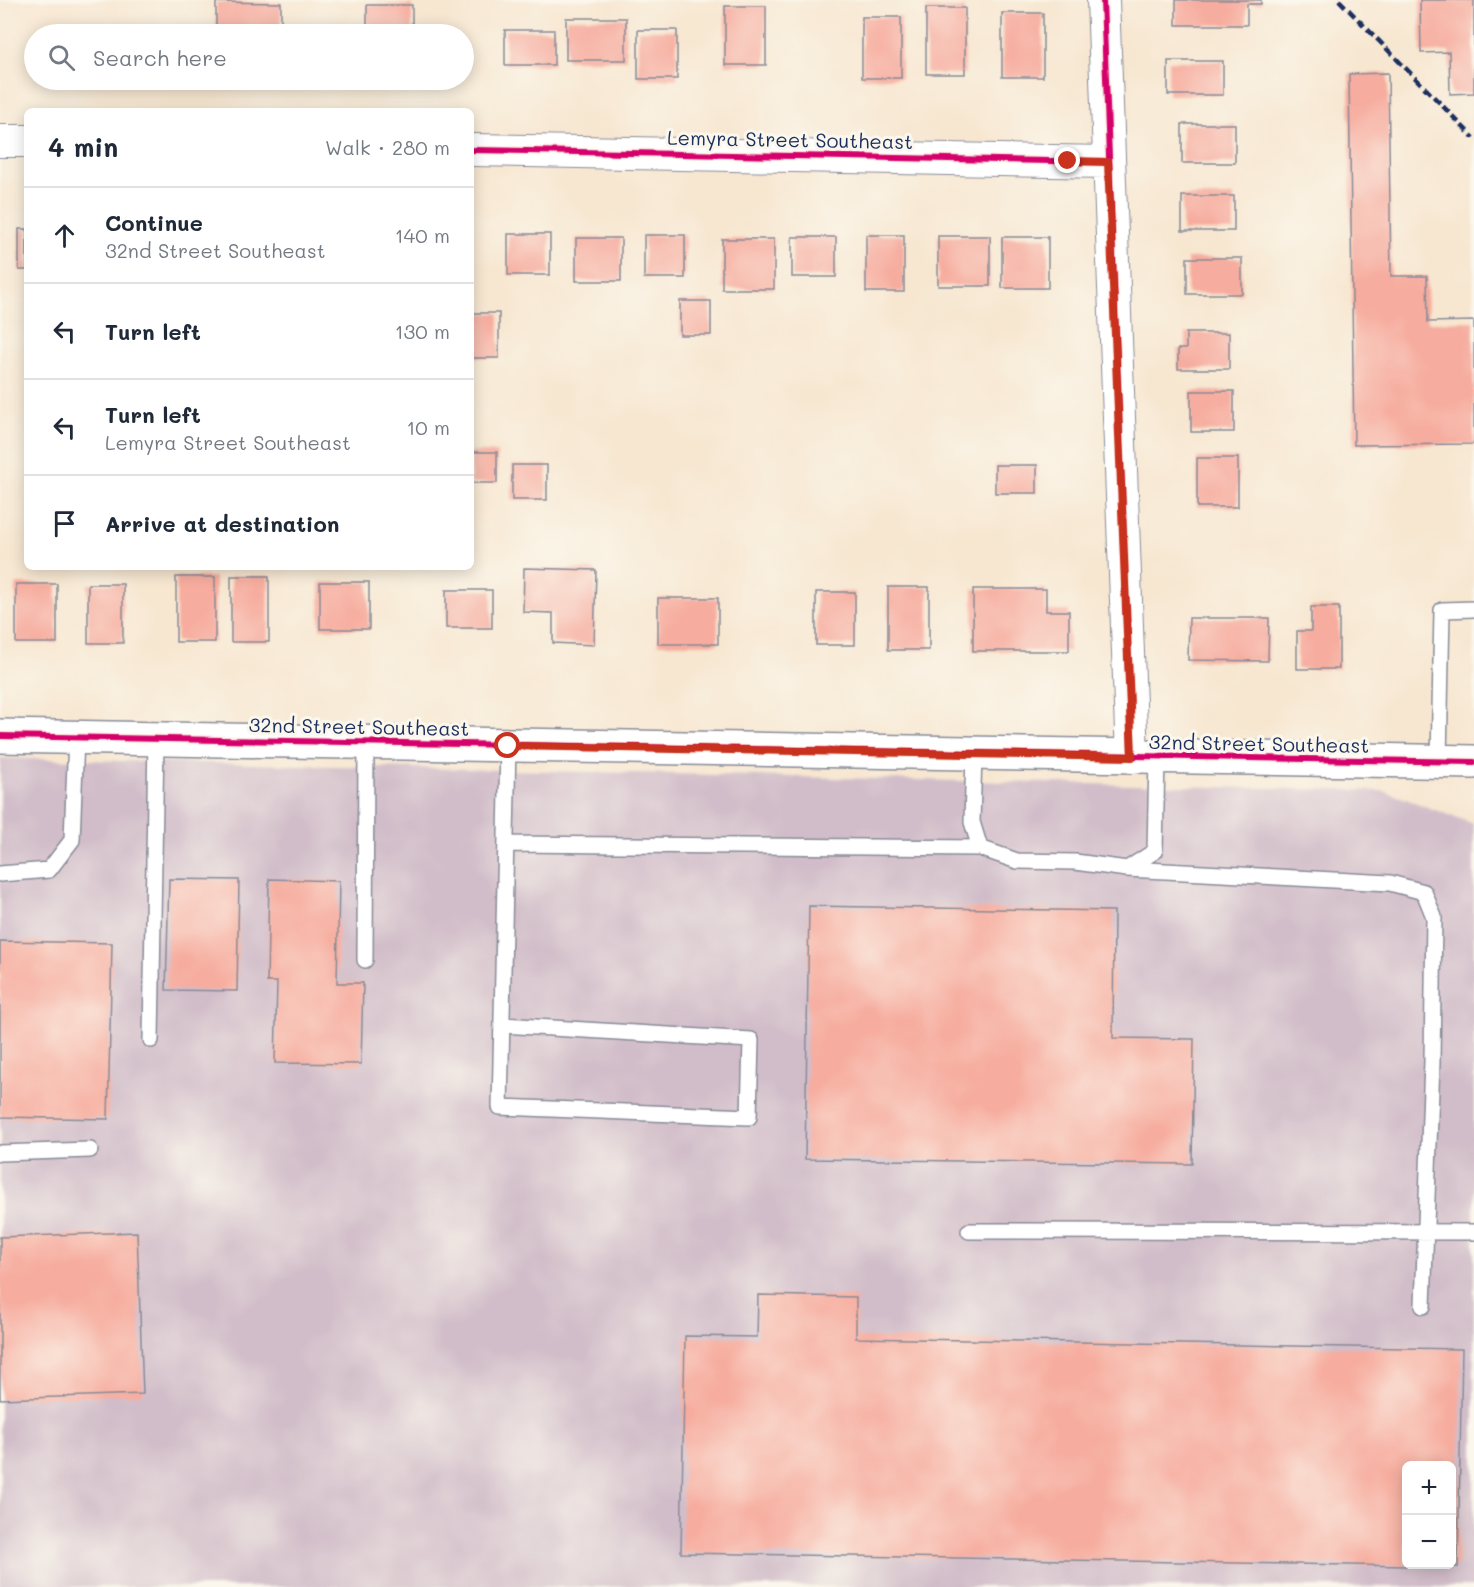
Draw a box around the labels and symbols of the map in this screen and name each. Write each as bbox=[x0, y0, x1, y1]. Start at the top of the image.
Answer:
street label: Lemyra Street Southeast bbox=[667, 124, 913, 154]
route end bbox=[1054, 147, 1080, 173]
street label: 32nd Street Southeast bbox=[248, 711, 470, 741]
street label: 32nd Street Southeast bbox=[1148, 728, 1370, 758]
route start bbox=[494, 732, 520, 758]

